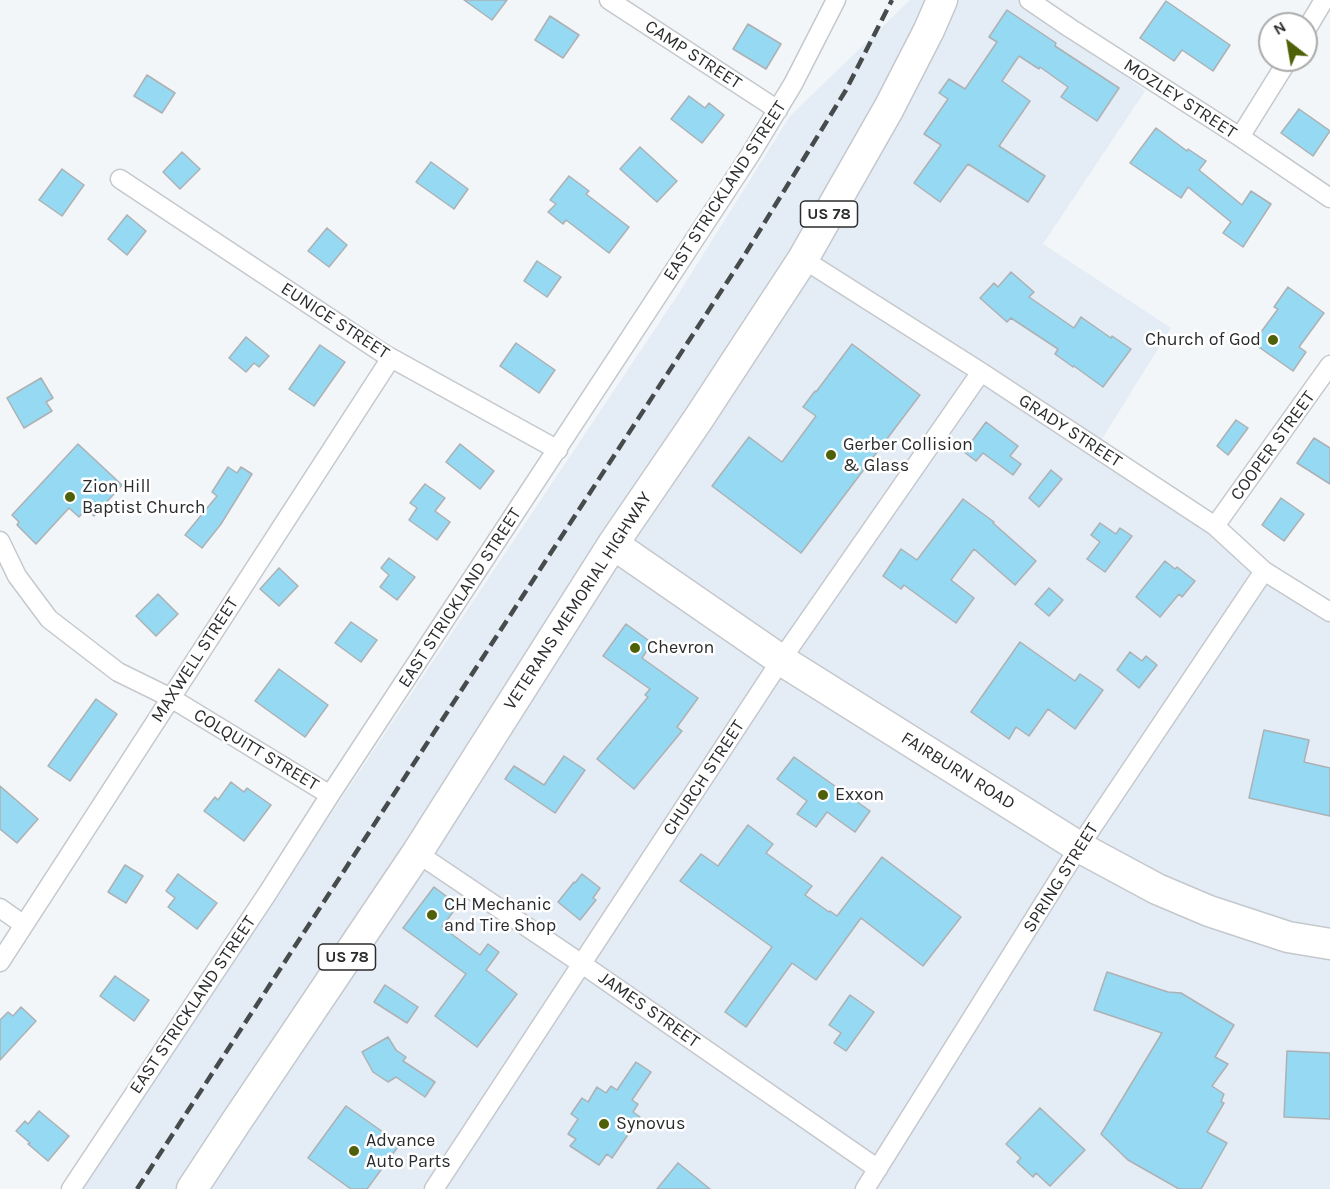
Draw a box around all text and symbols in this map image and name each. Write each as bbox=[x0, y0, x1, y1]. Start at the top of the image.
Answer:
north arrow bbox=[1258, 12, 1318, 72]
street label: CAMP STREET bbox=[641, 16, 745, 94]
text: N bbox=[1270, 17, 1289, 39]
street label: MOZLEY STREET bbox=[1119, 54, 1241, 144]
street label: EAST STRICKLAND STREET bbox=[659, 97, 791, 285]
road number: US 78 bbox=[800, 201, 858, 227]
street label: EUNICE STREET bbox=[277, 278, 393, 364]
place label: Church of God bbox=[1145, 329, 1261, 351]
marker: Church of God bbox=[1266, 333, 1280, 347]
street label: COOPER STREET bbox=[1226, 387, 1320, 505]
street label: GRADY STREET bbox=[1014, 390, 1126, 472]
place label: Gerber Collision & Glass bbox=[843, 434, 973, 476]
marker: Gerber Collision & Glass bbox=[824, 448, 838, 462]
place label: Zion Hill Baptist Church bbox=[82, 476, 206, 518]
street label: VETERANS MEMORIAL HIGHWAY bbox=[499, 488, 657, 714]
marker: Zion Hill Baptist Church bbox=[63, 490, 77, 504]
street label: EAST STRICKLAND STREET bbox=[394, 504, 526, 692]
street label: MAXWELL STREET bbox=[147, 593, 243, 727]
place label: Chevron bbox=[647, 637, 714, 659]
marker: Chevron bbox=[628, 641, 642, 655]
street label: COLQUITT STREET bbox=[190, 704, 322, 796]
street label: CHURCH STREET bbox=[659, 716, 749, 840]
street label: FAIRBURN ROAD bbox=[897, 727, 1019, 815]
place label: Exxon bbox=[835, 784, 884, 806]
marker: Exxon bbox=[816, 788, 830, 802]
street label: SPRING STREET bbox=[1019, 819, 1103, 937]
place label: CH Mechanic and Tire Shop bbox=[444, 894, 556, 936]
marker: CH Mechanic and Tire Shop bbox=[425, 908, 439, 922]
street label: EAST STRICKLAND STREET bbox=[125, 912, 261, 1098]
road number: US 78 bbox=[318, 944, 376, 970]
street label: JAMES STREET bbox=[594, 967, 704, 1053]
place label: Synovus bbox=[616, 1113, 685, 1135]
marker: Synovus bbox=[597, 1117, 611, 1131]
place label: Advance Auto Parts bbox=[366, 1130, 451, 1172]
marker: Advance Auto Parts bbox=[347, 1144, 361, 1158]

